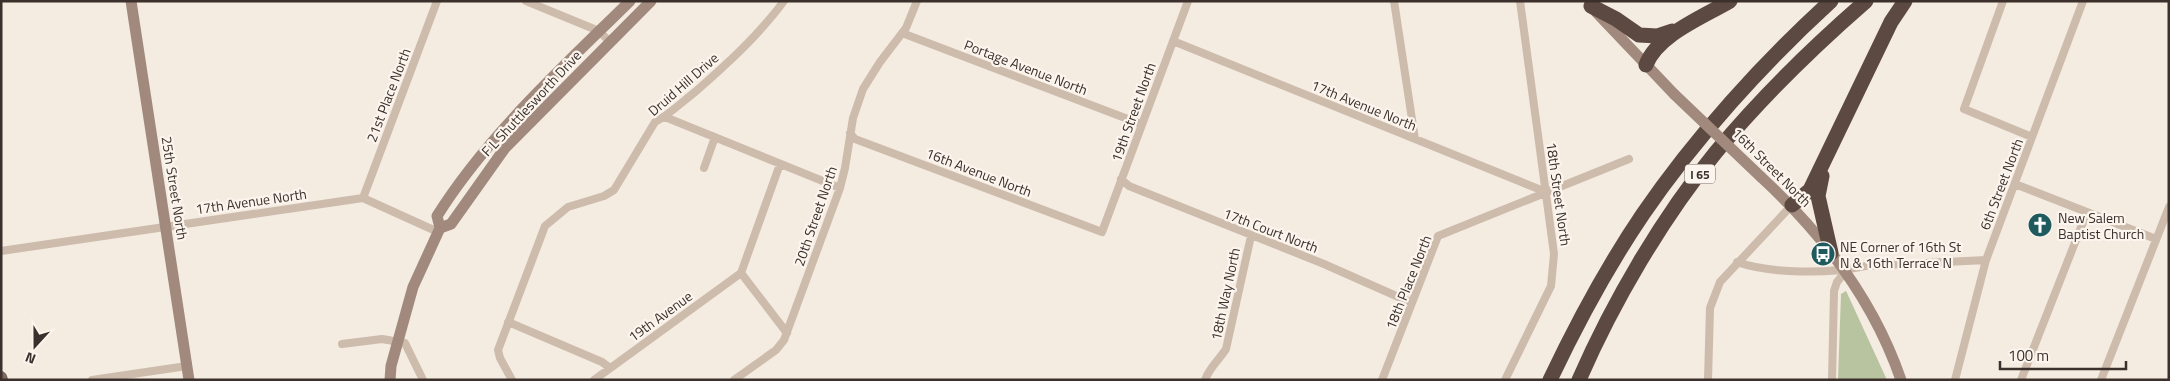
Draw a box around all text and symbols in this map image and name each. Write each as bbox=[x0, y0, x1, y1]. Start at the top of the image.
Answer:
street label: Portage Avenue North bbox=[961, 34, 1091, 100]
street label: 21st Place North bbox=[360, 45, 416, 145]
street label: F L Shuttlesworth Drive bbox=[476, 45, 586, 161]
street label: Druid Hill Drive bbox=[643, 47, 723, 121]
street label: 19th Street North bbox=[1105, 59, 1161, 165]
street label: 17th Avenue North bbox=[1308, 74, 1420, 136]
street label: 16th Street North bbox=[1728, 123, 1816, 211]
street label: 25th Street North bbox=[156, 135, 194, 241]
street label: 6th Street North bbox=[1974, 135, 2028, 233]
street label: 18th Street North bbox=[1541, 141, 1577, 247]
street label: 16th Avenue North bbox=[923, 142, 1035, 202]
street label: 20th Street North bbox=[788, 163, 842, 269]
road number: I 65 bbox=[1685, 164, 1715, 183]
street label: 17th Avenue North bbox=[194, 183, 308, 219]
street label: 17th Court North bbox=[1220, 202, 1322, 258]
place label: New Salem Baptist Church bbox=[2058, 207, 2144, 244]
church icon: New Salem Baptist Church bbox=[2027, 212, 2053, 238]
street label: 18th Place North bbox=[1380, 232, 1436, 332]
place label: NE Corner of 16th St N & 16th Terrace N bbox=[1840, 236, 1961, 273]
bus stop icon: NE Corner of 16th St N & 16th Terrace N bbox=[1810, 241, 1836, 267]
street label: 18th Way North bbox=[1205, 246, 1245, 342]
street label: 19th Avenue bbox=[623, 285, 697, 347]
north arrow bbox=[10, 321, 60, 371]
scale bar bbox=[2000, 338, 2126, 370]
text: 100 m bbox=[2008, 344, 2049, 367]
text: N bbox=[22, 347, 38, 370]

